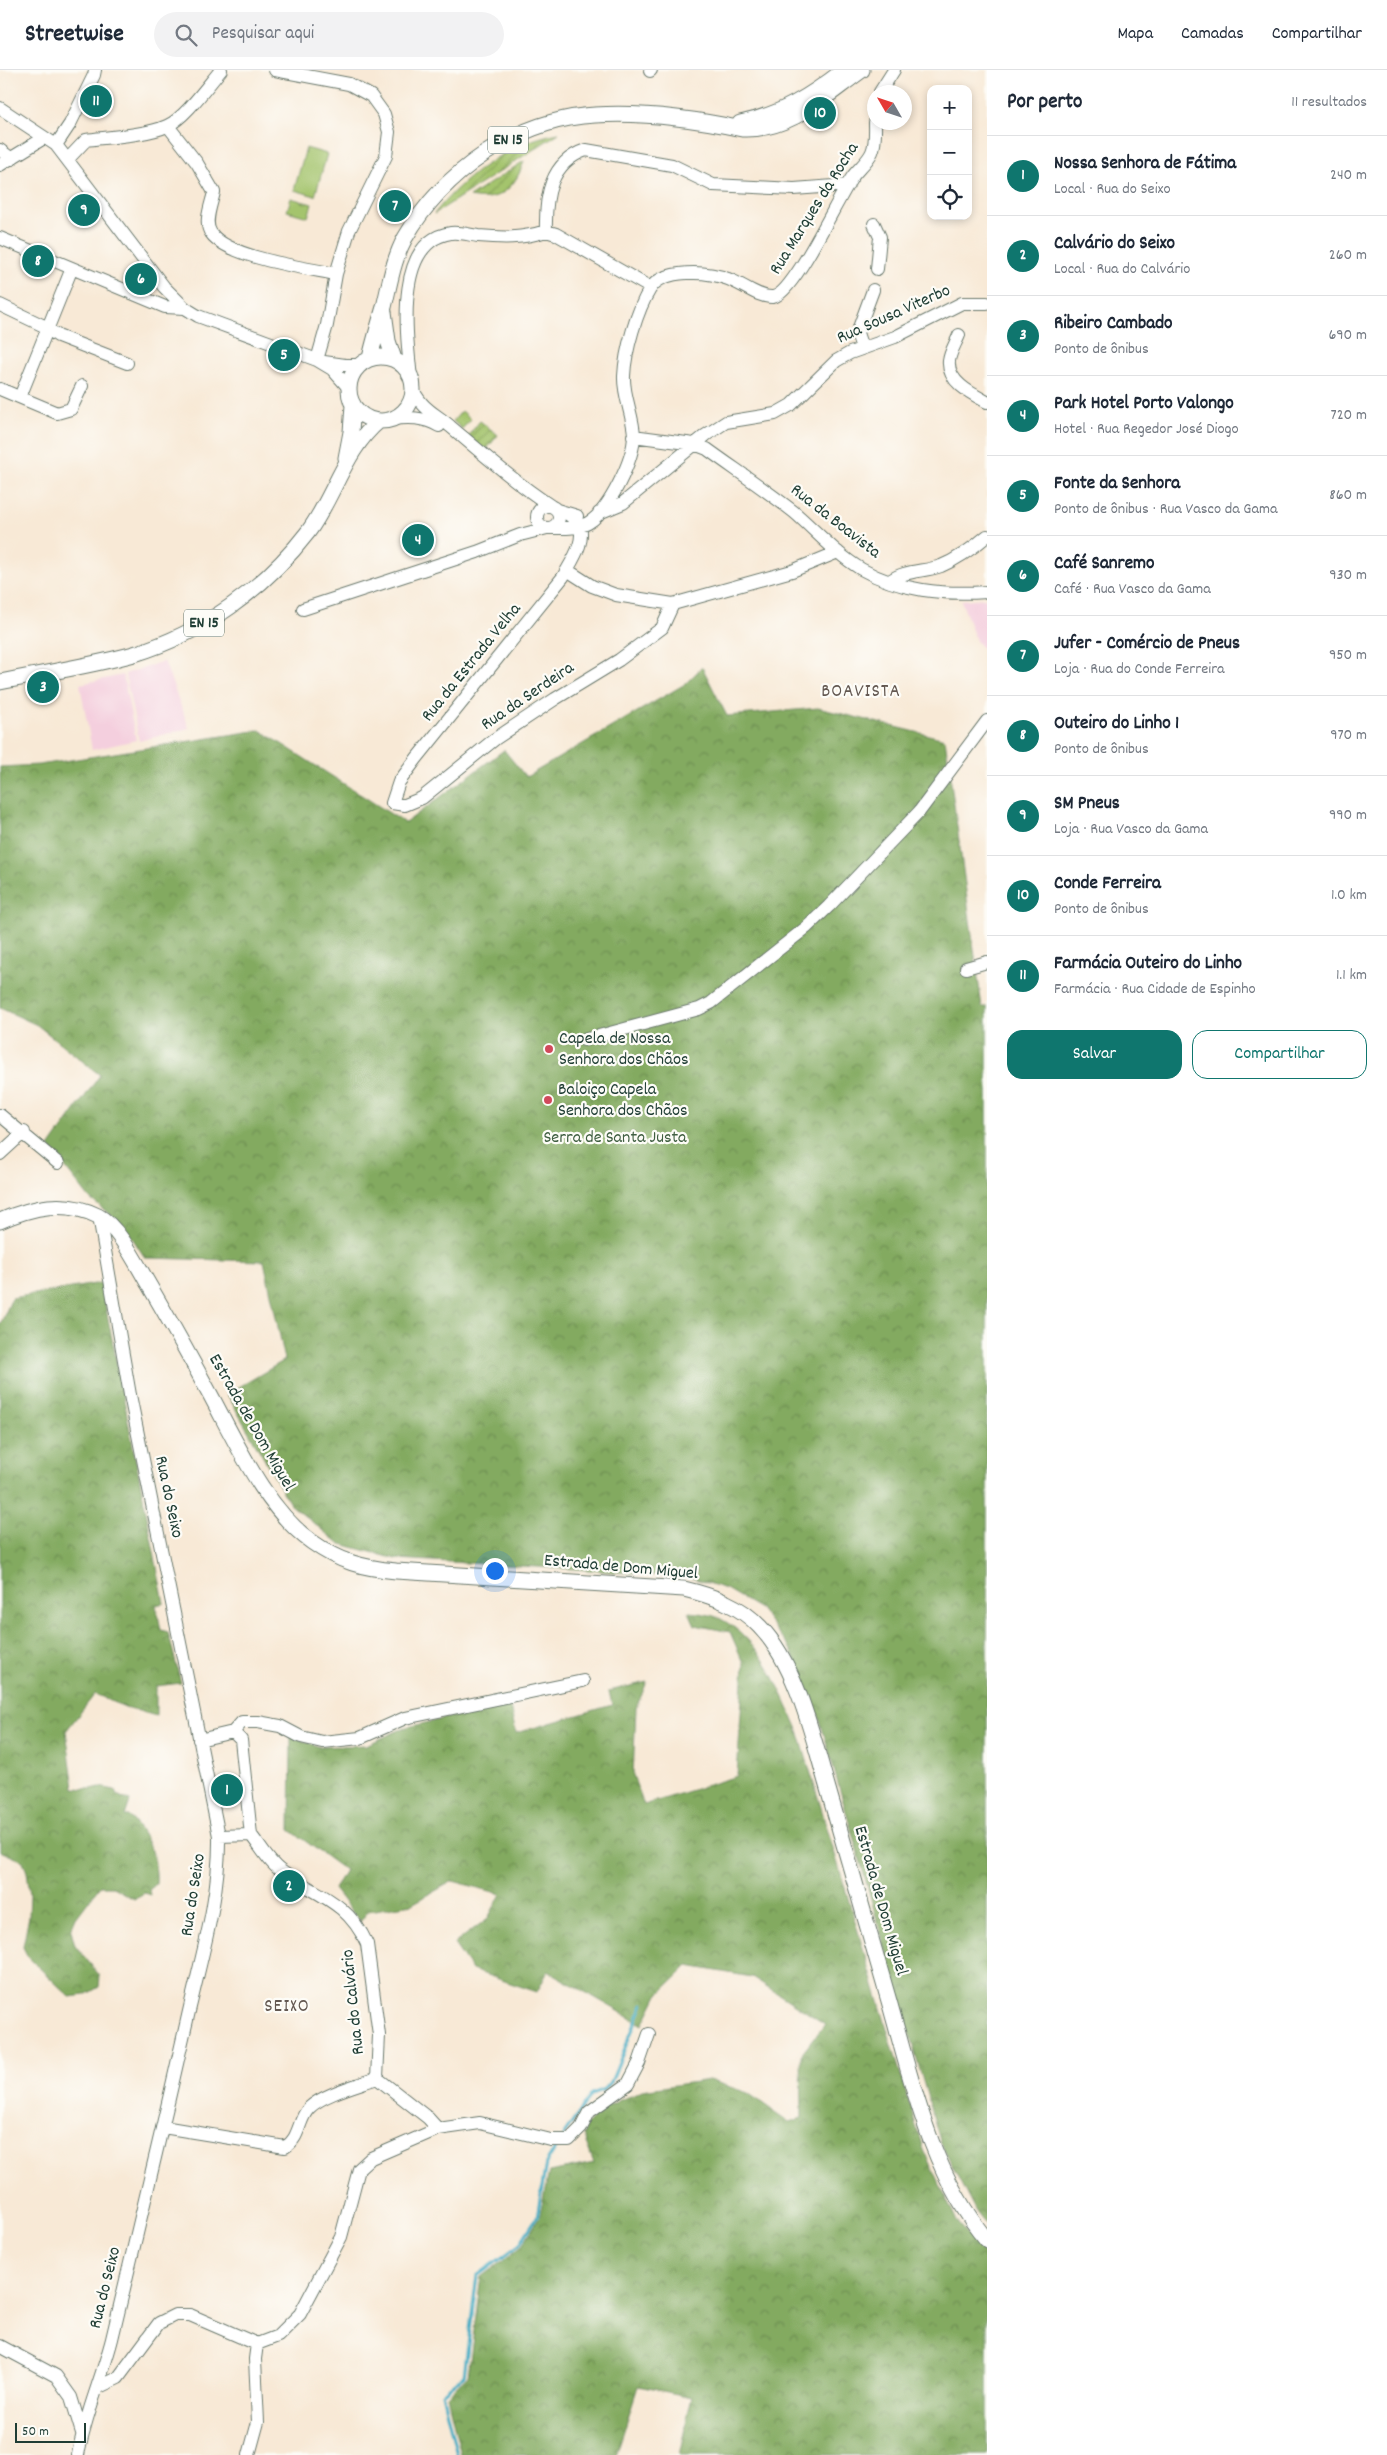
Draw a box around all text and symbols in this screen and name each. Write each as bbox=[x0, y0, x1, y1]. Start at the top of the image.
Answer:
search box bbox=[154, 12, 504, 57]
text: Streetwise bbox=[25, 18, 124, 52]
icon: search bbox=[172, 21, 200, 49]
text: Pesquisar aqui bbox=[212, 21, 314, 48]
text: Mapa bbox=[1117, 22, 1153, 47]
text: Camadas bbox=[1181, 22, 1244, 47]
text: Compartilhar bbox=[1272, 22, 1362, 47]
pin: 11 bbox=[80, 82, 112, 120]
north arrow bbox=[867, 85, 912, 130]
map controls bbox=[927, 85, 972, 220]
button: + bbox=[927, 85, 972, 130]
text: Por perto bbox=[1007, 88, 1082, 118]
text: 11 resultados bbox=[1291, 91, 1367, 114]
pin: 10 bbox=[804, 94, 836, 132]
road number: EN 15 bbox=[488, 126, 528, 154]
button: − bbox=[927, 130, 972, 175]
street label: Rua Marques da Rocha bbox=[764, 138, 866, 280]
text: Nossa Senhora de Fátima bbox=[1054, 151, 1236, 178]
text: 1 bbox=[1021, 164, 1025, 187]
text: 240 m bbox=[1330, 164, 1367, 187]
button: locate bbox=[927, 175, 972, 220]
text: Local · Rua do Seixo bbox=[1054, 178, 1171, 201]
pin: 7 bbox=[379, 187, 411, 225]
pin: 9 bbox=[68, 191, 100, 229]
text: Calvário do Seixo bbox=[1054, 231, 1175, 258]
pin: 8 bbox=[22, 242, 54, 280]
text: 2 bbox=[1020, 244, 1027, 267]
text: 260 m bbox=[1329, 244, 1367, 267]
text: Local · Rua do Calvário bbox=[1054, 258, 1190, 281]
pin: 6 bbox=[125, 260, 157, 298]
street label: Rua Sousa Viterbo bbox=[833, 279, 955, 351]
text: Ribeiro Cambado bbox=[1054, 311, 1173, 338]
text: 3 bbox=[1019, 324, 1027, 347]
text: 690 m bbox=[1328, 324, 1367, 347]
pin: 5 bbox=[268, 336, 300, 374]
text: Ponto de ônibus bbox=[1054, 338, 1149, 361]
text: Park Hotel Porto Valongo bbox=[1054, 391, 1234, 418]
text: 4 bbox=[1020, 404, 1026, 427]
text: 720 m bbox=[1331, 404, 1367, 427]
text: Hotel · Rua Regedor José Diogo bbox=[1054, 418, 1239, 441]
text: Fonte da Senhora bbox=[1054, 471, 1180, 498]
street label: Rua da Boavista bbox=[785, 479, 886, 566]
text: 5 bbox=[1019, 484, 1027, 507]
text: 860 m bbox=[1329, 484, 1367, 507]
text: Ponto de ônibus · Rua Vasco da Gama bbox=[1054, 498, 1277, 521]
pin: 4 bbox=[402, 521, 434, 559]
text: Café Sanremo bbox=[1054, 551, 1155, 578]
text: 6 bbox=[1019, 564, 1027, 587]
text: 930 m bbox=[1329, 564, 1367, 587]
text: Café · Rua Vasco da Gama bbox=[1054, 578, 1211, 601]
street label: Rua da Estrada Velha bbox=[416, 598, 528, 728]
road number: EN 15 bbox=[184, 610, 224, 636]
text: Jufer - Comércio de Pneus bbox=[1054, 631, 1240, 658]
text: 7 bbox=[1020, 644, 1026, 667]
text: 950 m bbox=[1329, 644, 1367, 667]
street label: Rua da Serdeira bbox=[476, 656, 580, 737]
text: Loja · Rua do Conde Ferreira bbox=[1054, 658, 1225, 681]
pin: 3 bbox=[27, 668, 59, 706]
district label: BOAVISTA bbox=[821, 679, 901, 706]
text: Outeiro do Linho 1 bbox=[1054, 711, 1179, 738]
text: 8 bbox=[1020, 724, 1026, 747]
text: 970 m bbox=[1330, 724, 1367, 747]
text: Ponto de ônibus bbox=[1054, 738, 1149, 761]
text: SM Pneus bbox=[1054, 791, 1120, 818]
text: 9 bbox=[1019, 804, 1027, 827]
text: 990 m bbox=[1329, 804, 1367, 827]
text: Loja · Rua Vasco da Gama bbox=[1054, 818, 1208, 841]
text: Conde Ferreira bbox=[1054, 871, 1161, 898]
text: 10 bbox=[1017, 884, 1029, 907]
text: 1.0 km bbox=[1331, 884, 1367, 907]
text: Ponto de ônibus bbox=[1054, 898, 1149, 921]
text: Farmácia Outeiro do Linho bbox=[1054, 951, 1242, 978]
text: 11 bbox=[1019, 964, 1027, 987]
text: 1.1 km bbox=[1336, 964, 1367, 987]
text: Farmácia · Rua Cidade de Espinho bbox=[1054, 978, 1256, 1001]
place label: Capela de Nossa Senhora dos Chãos bbox=[559, 1027, 689, 1073]
button: Salvar bbox=[1007, 1030, 1182, 1079]
button: Compartilhar bbox=[1192, 1030, 1367, 1079]
marker: Capela de Nossa Senhora dos Chãos bbox=[543, 1043, 555, 1055]
place label: Baloiço Capela Senhora dos Chãos bbox=[558, 1078, 688, 1124]
marker: Baloiço Capela Senhora dos Chãos bbox=[542, 1094, 554, 1106]
park label: Serra de Santa Justa bbox=[543, 1126, 687, 1151]
street label: Estrada de Dom Miguel bbox=[202, 1350, 301, 1497]
street label: Rua do Seixo bbox=[147, 1454, 189, 1540]
street label: Estrada de Dom Miguel bbox=[543, 1549, 700, 1587]
your location bbox=[482, 1558, 508, 1584]
pin: 1 bbox=[211, 1771, 243, 1809]
street label: Estrada de Dom Miguel bbox=[847, 1823, 914, 1979]
street label: Rua do Seixo bbox=[175, 1852, 213, 1938]
pin: 2 bbox=[273, 1867, 305, 1905]
street label: Rua do Calvário bbox=[336, 1948, 372, 2056]
district label: SEIXO bbox=[264, 1994, 310, 2021]
street label: Rua do Seixo bbox=[84, 2244, 128, 2332]
scale bar bbox=[15, 2420, 86, 2443]
text: 50 m bbox=[22, 2422, 49, 2442]

